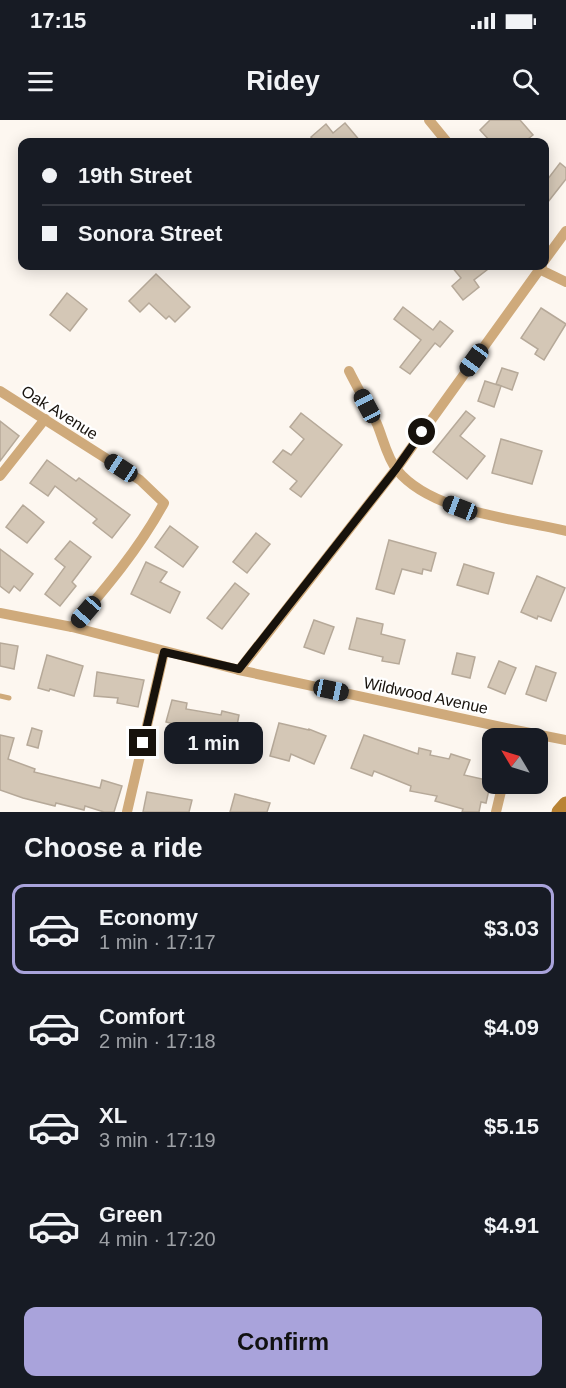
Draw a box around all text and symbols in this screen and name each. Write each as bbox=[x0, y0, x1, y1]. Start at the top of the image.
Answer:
text: 17:15 bbox=[30, 8, 86, 33]
icon: menu bbox=[24, 65, 57, 98]
icon: search bbox=[509, 65, 542, 98]
text: Ridey bbox=[246, 66, 320, 96]
text: 19th Street bbox=[78, 163, 192, 188]
text: Sonora Street bbox=[78, 221, 222, 246]
car bbox=[456, 340, 492, 380]
street label: Oak Avenue bbox=[18, 382, 101, 443]
car bbox=[351, 386, 383, 426]
route start bbox=[408, 418, 435, 445]
car bbox=[101, 451, 141, 485]
car bbox=[440, 493, 480, 523]
car bbox=[67, 593, 105, 631]
street label: Wildwood Avenue bbox=[362, 674, 490, 717]
car bbox=[312, 677, 350, 703]
callout: 1 min bbox=[164, 722, 263, 764]
north arrow bbox=[482, 728, 548, 794]
map controls bbox=[482, 728, 548, 794]
route end bbox=[129, 729, 156, 756]
text: 1 min bbox=[187, 732, 240, 754]
text: Choose a ride bbox=[24, 833, 203, 863]
icon: car bbox=[27, 902, 81, 956]
text: Economy bbox=[99, 905, 198, 930]
text: $3.03 bbox=[484, 916, 539, 941]
text: 1 min · 17:17 bbox=[99, 931, 216, 953]
icon: car bbox=[27, 1001, 81, 1055]
text: Comfort bbox=[99, 1004, 185, 1029]
text: $4.09 bbox=[484, 1015, 539, 1040]
text: 2 min · 17:18 bbox=[99, 1030, 216, 1052]
icon: car bbox=[27, 1100, 81, 1154]
text: XL bbox=[99, 1103, 127, 1128]
text: $5.15 bbox=[484, 1114, 539, 1139]
text: 3 min · 17:19 bbox=[99, 1129, 216, 1151]
icon: car bbox=[27, 1199, 81, 1253]
text: Green bbox=[99, 1202, 163, 1227]
text: $4.91 bbox=[484, 1213, 539, 1238]
text: 4 min · 17:20 bbox=[99, 1228, 216, 1250]
button: Confirm bbox=[24, 1307, 542, 1376]

